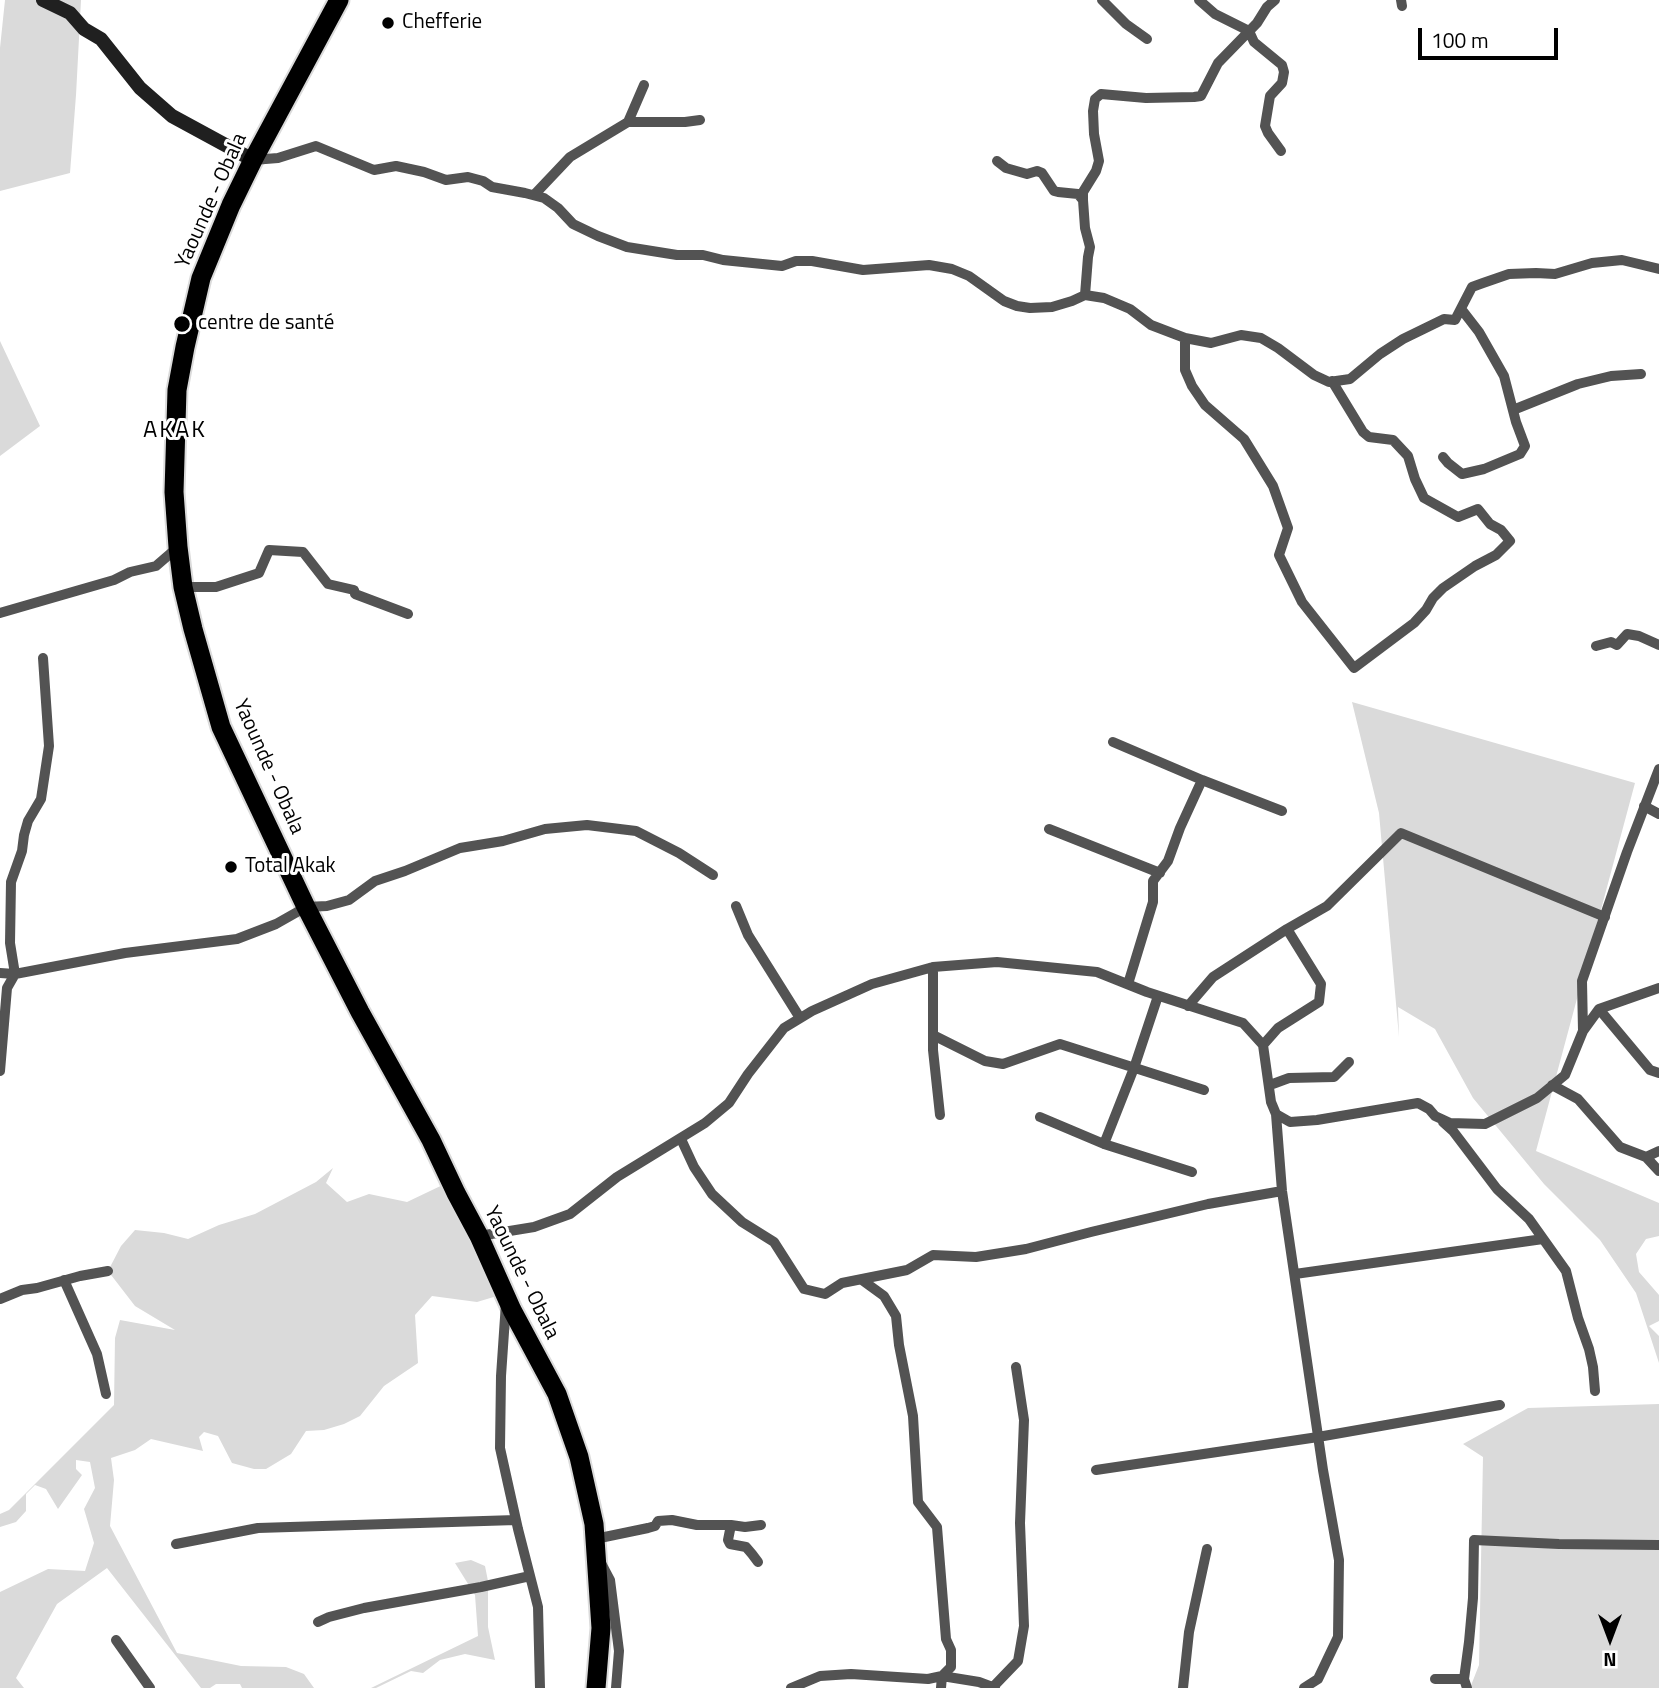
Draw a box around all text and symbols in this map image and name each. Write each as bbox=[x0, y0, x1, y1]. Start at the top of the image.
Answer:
place label: Chefferie bbox=[402, 10, 482, 36]
scale bar bbox=[1421, 14, 1561, 58]
marker: Chefferie bbox=[380, 15, 396, 31]
text: 100 m bbox=[1431, 24, 1488, 56]
street label: Yaounde - Obala bbox=[171, 130, 253, 272]
place label: centre de santé bbox=[198, 311, 334, 337]
marker: centre de santé bbox=[172, 314, 192, 334]
district label: AKAK bbox=[144, 417, 206, 445]
street label: Yaounde - Obala bbox=[227, 696, 309, 838]
place label: Total Akak bbox=[245, 854, 336, 880]
marker: Total Akak bbox=[223, 859, 239, 875]
street label: Yaounde - Obala bbox=[478, 1202, 564, 1344]
north arrow bbox=[1575, 1604, 1645, 1674]
text: N bbox=[1603, 1646, 1617, 1675]

